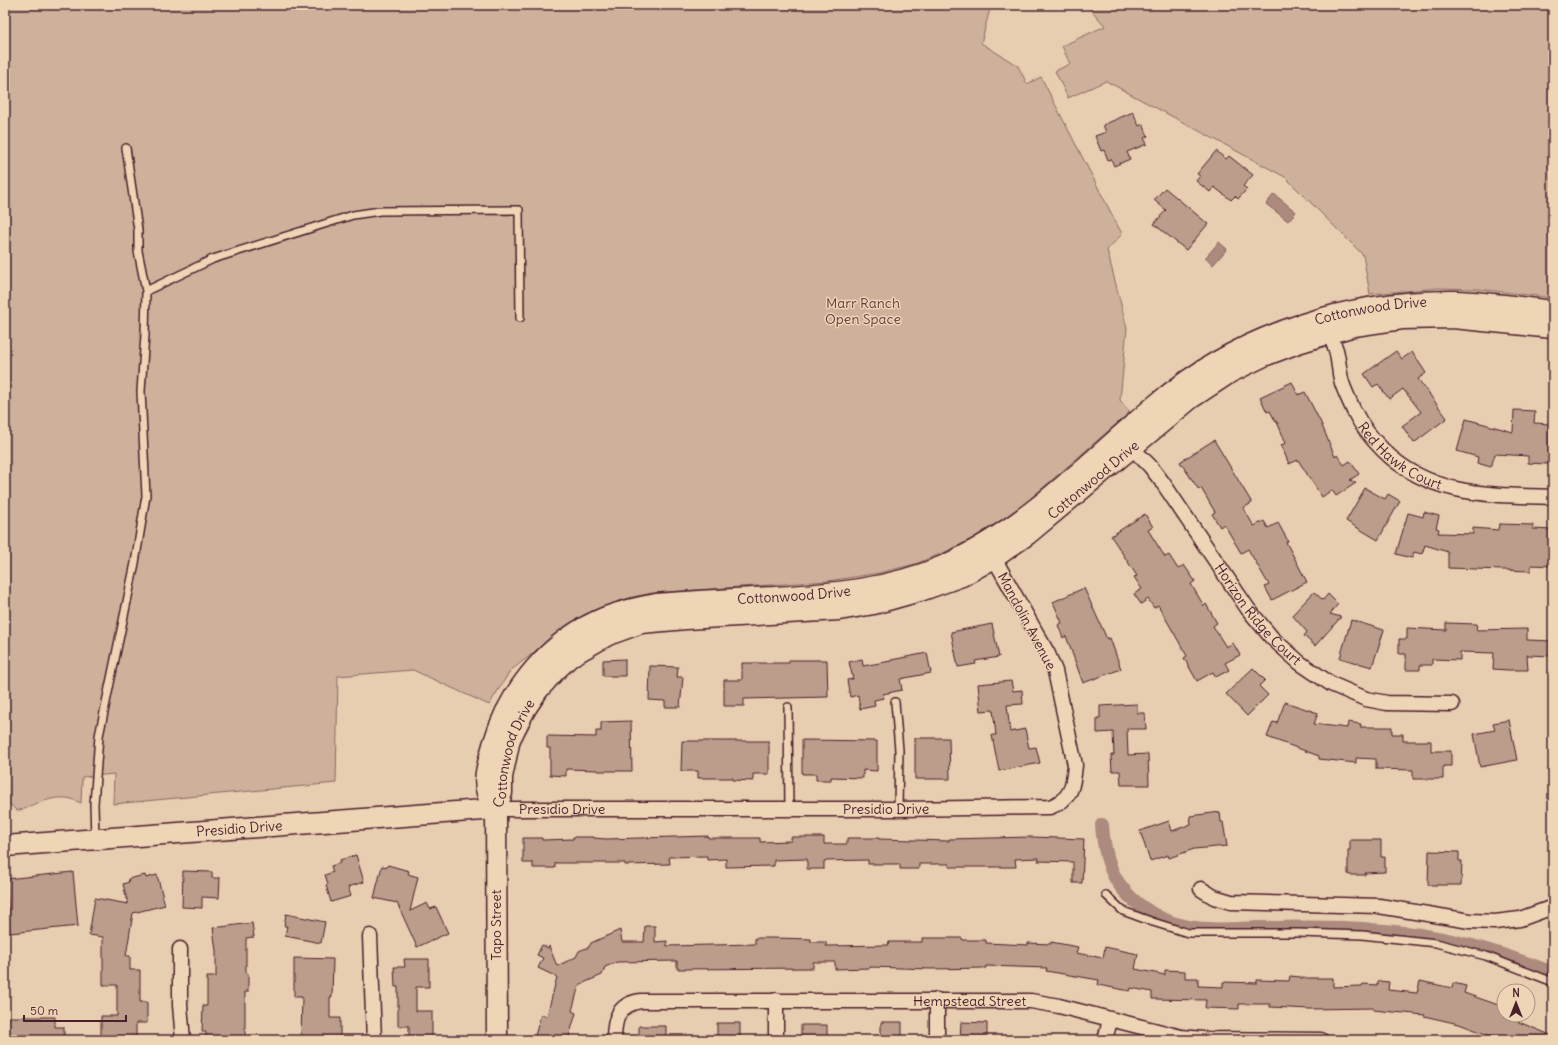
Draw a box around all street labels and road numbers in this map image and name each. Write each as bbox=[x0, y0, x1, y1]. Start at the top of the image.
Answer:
street label: Cottonwood Drive bbox=[1312, 293, 1427, 329]
street label: Red Hawk Court bbox=[1354, 418, 1444, 494]
street label: Cottonwood Drive bbox=[1044, 436, 1143, 523]
street label: Horizon Ridge Court bbox=[1211, 560, 1305, 669]
street label: Mandolin Avenue bbox=[994, 569, 1060, 673]
street label: Cottonwood Drive bbox=[737, 581, 852, 608]
street label: Cottonwood Drive bbox=[488, 695, 538, 810]
street label: Presidio Drive bbox=[519, 800, 605, 818]
street label: Presidio Drive bbox=[843, 800, 929, 818]
street label: Presidio Drive bbox=[196, 816, 283, 841]
street label: Tapo Street bbox=[487, 889, 505, 960]
street label: Hempstead Street bbox=[913, 992, 1026, 1010]

